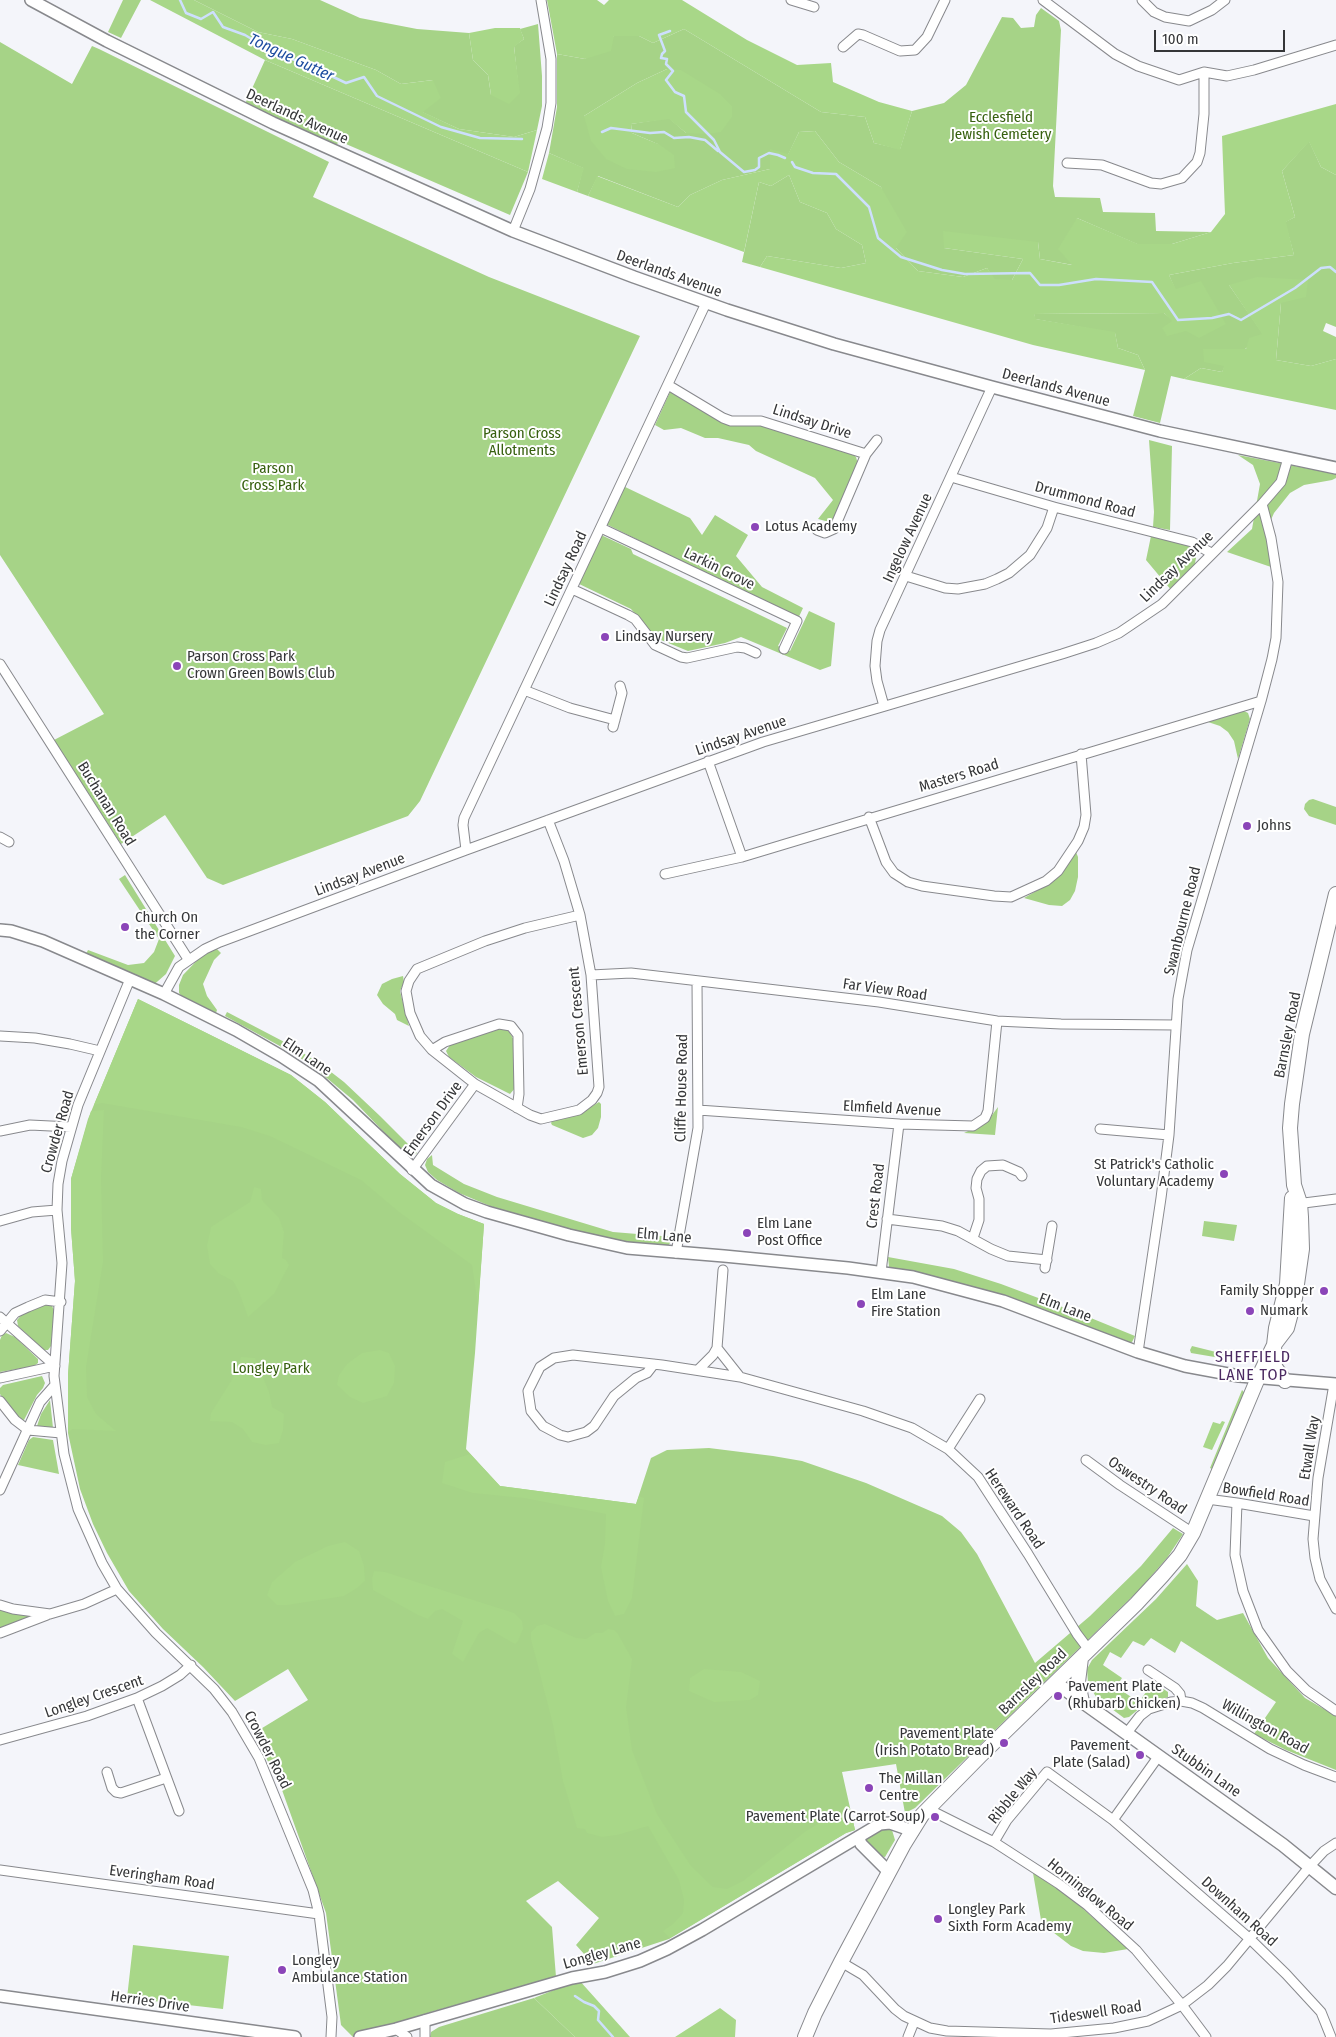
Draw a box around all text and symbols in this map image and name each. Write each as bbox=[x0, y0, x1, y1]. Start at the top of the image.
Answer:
scale bar bbox=[1156, 20, 1287, 52]
water label: Tongue Gutter bbox=[245, 30, 337, 86]
text: 100 m bbox=[1162, 30, 1199, 48]
street label: Deerlands Avenue bbox=[243, 85, 351, 149]
park label: Ecclesfield Jewish Cemetery bbox=[951, 109, 1051, 144]
street label: Deerlands Avenue bbox=[614, 247, 724, 301]
street label: Deerlands Avenue bbox=[1000, 365, 1112, 411]
street label: Lindsay Drive bbox=[770, 401, 854, 443]
park label: Parson Cross Allotments bbox=[483, 425, 561, 460]
park label: Parson Cross Park bbox=[242, 460, 304, 495]
street label: Drummond Road bbox=[1033, 478, 1137, 522]
street label: Ingelow Avenue bbox=[880, 491, 936, 585]
place label: Lotus Academy bbox=[765, 518, 857, 536]
marker: Lotus Academy bbox=[749, 521, 761, 533]
street label: Lindsay Road bbox=[541, 528, 591, 610]
street label: Lindsay Avenue bbox=[1137, 528, 1217, 606]
street label: Larkin Grove bbox=[681, 544, 757, 594]
place label: Lindsay Nursery bbox=[615, 628, 713, 646]
marker: Lindsay Nursery bbox=[599, 631, 611, 643]
place label: Parson Cross Park Crown Green Bowls Club bbox=[187, 648, 335, 683]
marker: Parson Cross Park Crown Green Bowls Club bbox=[171, 660, 183, 672]
street label: Lindsay Avenue bbox=[693, 712, 789, 760]
street label: Masters Road bbox=[917, 755, 1001, 797]
street label: Buchanan Road bbox=[73, 759, 139, 849]
place label: Johns bbox=[1257, 817, 1291, 835]
marker: Johns bbox=[1241, 820, 1253, 832]
street label: Lindsay Avenue bbox=[312, 850, 408, 900]
street label: Swanbourne Road bbox=[1161, 865, 1205, 977]
place label: Church On the Corner bbox=[135, 909, 200, 944]
marker: Church On the Corner bbox=[119, 921, 131, 933]
street label: Emerson Crescent bbox=[565, 966, 593, 1076]
street label: Far View Road bbox=[842, 975, 928, 1005]
street label: Barnsley Road bbox=[1271, 990, 1305, 1080]
street label: Elm Lane bbox=[279, 1034, 335, 1080]
street label: Cliffe House Road bbox=[672, 1034, 692, 1142]
street label: Emerson Drive bbox=[400, 1078, 466, 1160]
street label: Crowder Road bbox=[38, 1089, 78, 1175]
street label: Elmfield Avenue bbox=[842, 1097, 942, 1121]
place label: St Patrick's Catholic Voluntary Academy bbox=[1094, 1156, 1214, 1191]
street label: Crest Road bbox=[863, 1162, 889, 1230]
marker: St Patrick's Catholic Voluntary Academy bbox=[1218, 1168, 1230, 1180]
place label: Elm Lane Post Office bbox=[757, 1215, 823, 1250]
street label: Elm Lane bbox=[636, 1225, 692, 1247]
marker: Elm Lane Post Office bbox=[741, 1227, 753, 1239]
place label: Family Shopper bbox=[1220, 1282, 1314, 1300]
marker: Family Shopper bbox=[1318, 1285, 1330, 1297]
place label: Elm Lane Fire Station bbox=[871, 1286, 941, 1321]
street label: Elm Lane bbox=[1036, 1290, 1094, 1326]
marker: Elm Lane Fire Station bbox=[855, 1298, 867, 1310]
place label: Numark bbox=[1260, 1302, 1308, 1320]
marker: Numark bbox=[1244, 1305, 1256, 1317]
district label: SHEFFIELD LANE TOP bbox=[1214, 1348, 1292, 1386]
park label: Longley Park bbox=[232, 1360, 310, 1378]
street label: Etwall Way bbox=[1296, 1415, 1324, 1481]
street label: Oswestry Road bbox=[1104, 1453, 1190, 1519]
street label: Hereward Road bbox=[980, 1465, 1048, 1553]
street label: Bowfield Road bbox=[1221, 1479, 1311, 1511]
street label: Barnsley Road bbox=[995, 1645, 1071, 1719]
street label: Longley Crescent bbox=[42, 1672, 146, 1722]
place label: Pavement Plate (Rhubarb Chicken) bbox=[1068, 1678, 1180, 1713]
marker: Pavement Plate (Rhubarb Chicken) bbox=[1052, 1690, 1064, 1702]
street label: Willington Road bbox=[1218, 1696, 1312, 1758]
street label: Crowder Road bbox=[240, 1708, 294, 1792]
place label: Pavement Plate (Irish Potato Bread) bbox=[875, 1725, 994, 1760]
marker: Pavement Plate (Irish Potato Bread) bbox=[998, 1737, 1010, 1749]
place label: Pavement Plate (Salad) bbox=[1053, 1737, 1130, 1772]
street label: Stubbin Lane bbox=[1168, 1741, 1244, 1801]
marker: Pavement Plate (Salad) bbox=[1134, 1749, 1146, 1761]
street label: Ribble Way bbox=[985, 1764, 1041, 1828]
place label: The Millan Centre bbox=[879, 1770, 942, 1805]
marker: The Millan Centre bbox=[863, 1782, 875, 1794]
place label: Pavement Plate (Carrot Soup) bbox=[746, 1808, 925, 1826]
marker: Pavement Plate (Carrot Soup) bbox=[929, 1811, 941, 1823]
street label: Horninglow Road bbox=[1044, 1855, 1136, 1935]
street label: Everingham Road bbox=[108, 1862, 216, 1894]
street label: Downham Road bbox=[1197, 1873, 1281, 1951]
place label: Longley Park Sixth Form Academy bbox=[948, 1901, 1071, 1936]
marker: Longley Park Sixth Form Academy bbox=[932, 1913, 944, 1925]
street label: Longley Lane bbox=[561, 1934, 643, 1974]
place label: Longley Ambulance Station bbox=[292, 1952, 408, 1987]
marker: Longley Ambulance Station bbox=[276, 1964, 288, 1976]
street label: Herries Drive bbox=[109, 1988, 191, 2016]
street label: Tideswell Road bbox=[1049, 1998, 1143, 2028]

